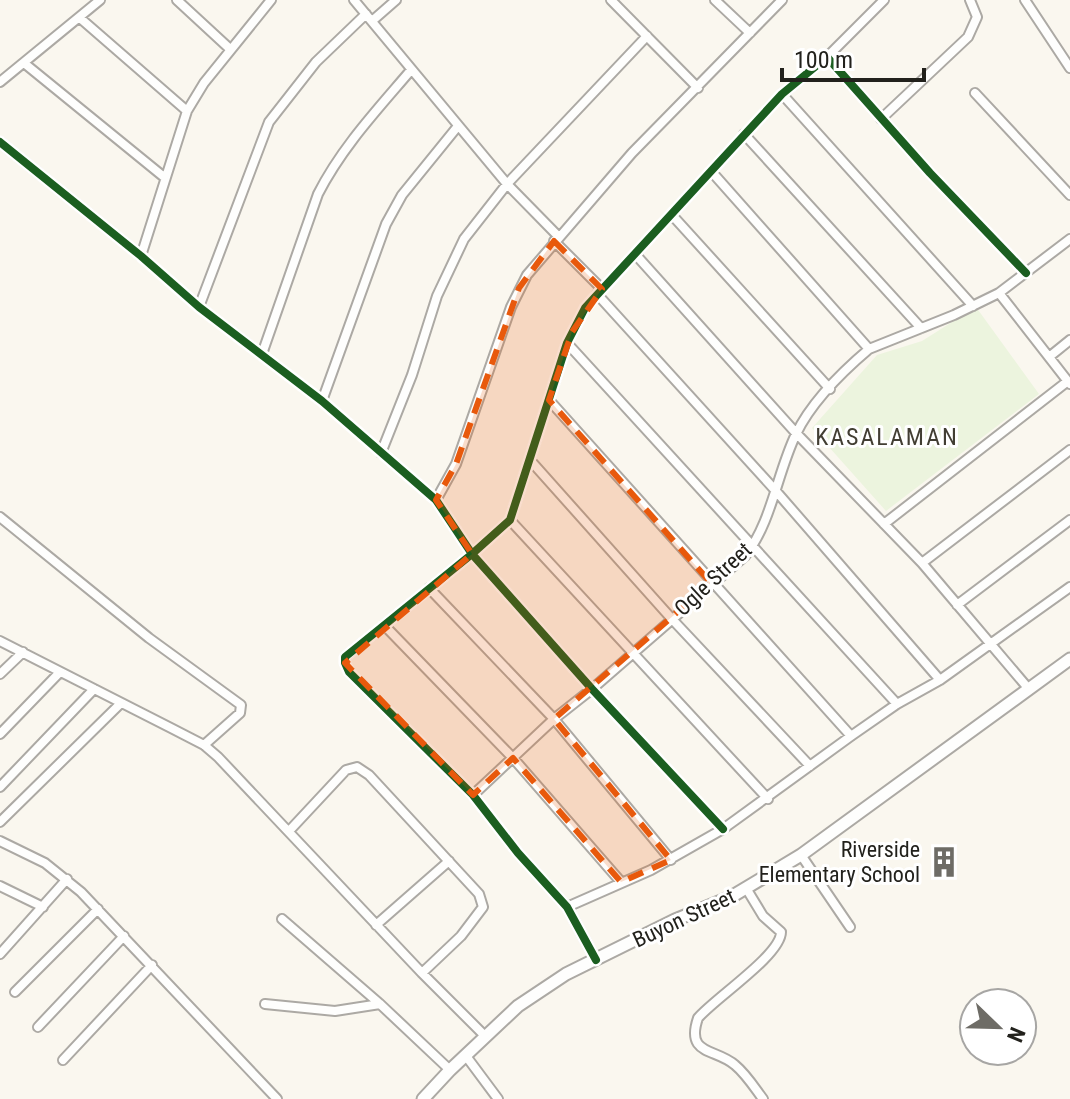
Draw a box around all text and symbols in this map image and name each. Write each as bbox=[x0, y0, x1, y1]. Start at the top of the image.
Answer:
scale bar bbox=[782, 32, 924, 82]
text: 100 m bbox=[794, 46, 853, 74]
district label: KASALAMAN bbox=[815, 423, 959, 451]
street label: Ogle Street bbox=[669, 537, 757, 621]
place label: Riverside Elementary School bbox=[759, 837, 920, 887]
building icon: Riverside Elementary School bbox=[927, 845, 961, 879]
street label: Buyon Street bbox=[629, 883, 739, 953]
north arrow bbox=[958, 987, 1038, 1067]
text: N bbox=[1002, 1024, 1030, 1046]

